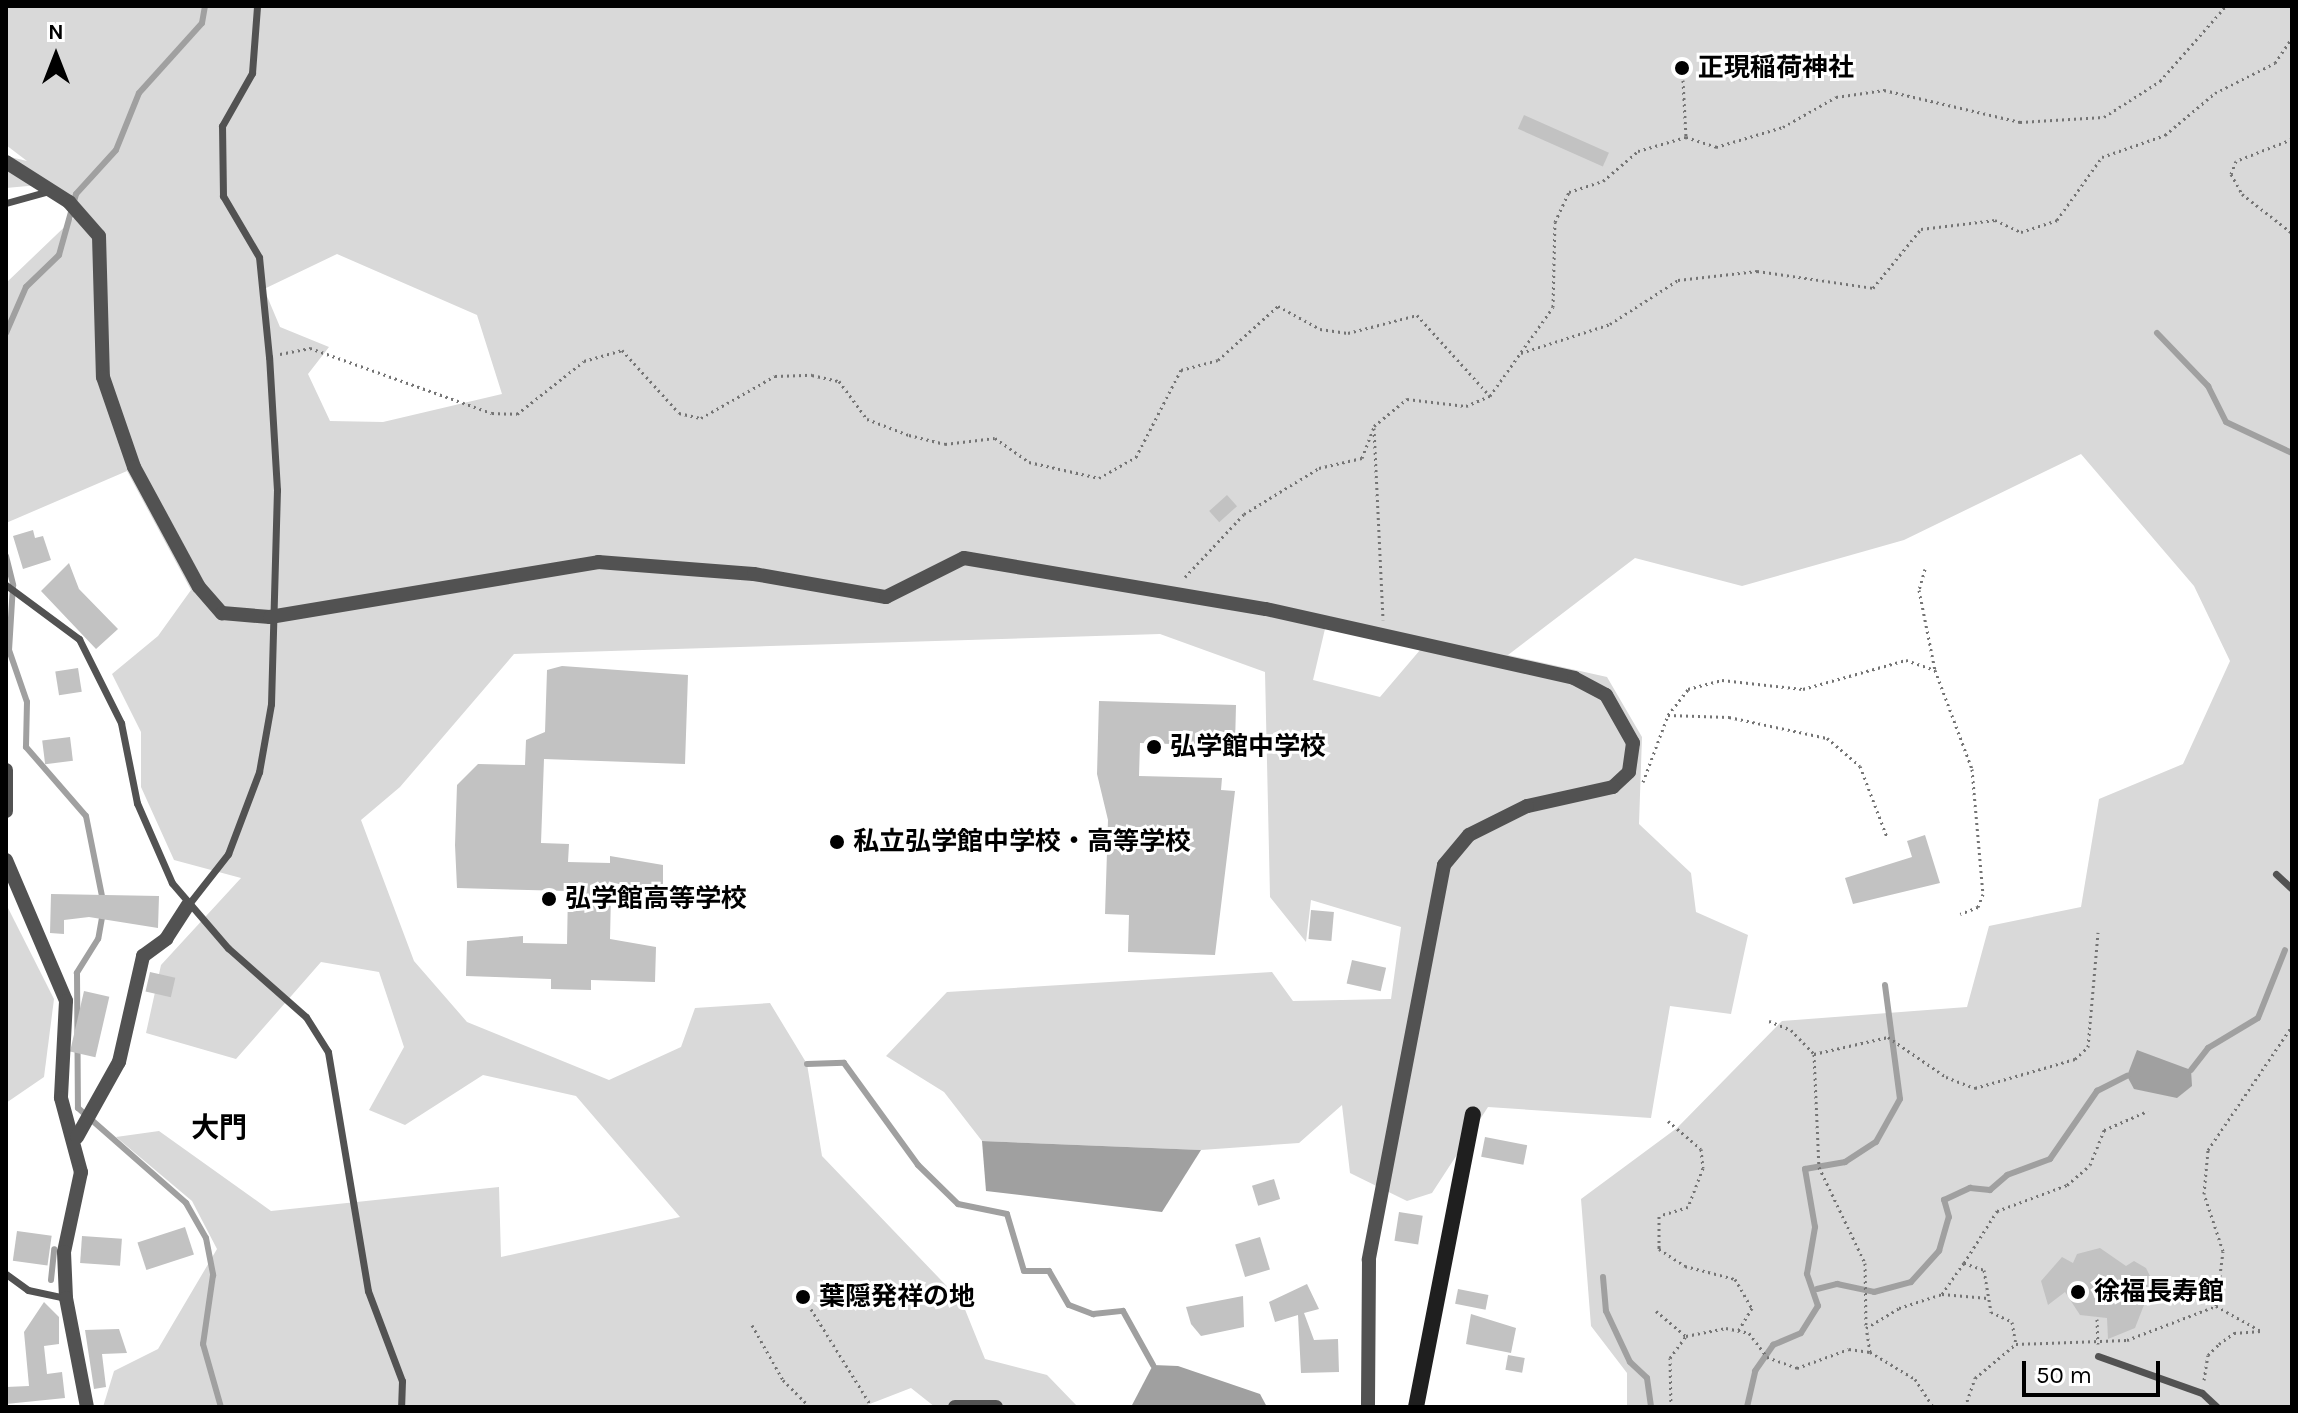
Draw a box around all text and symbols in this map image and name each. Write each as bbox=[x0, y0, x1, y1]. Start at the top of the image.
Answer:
north arrow bbox=[16, 16, 96, 96]
text: N bbox=[48, 19, 64, 45]
place label: 正現稲荷神社 bbox=[1698, 52, 1854, 84]
marker: 正現稲荷神社 bbox=[1673, 59, 1691, 77]
place label: 弘学館中学校 bbox=[1170, 731, 1326, 763]
marker: 弘学館中学校 bbox=[1145, 738, 1163, 756]
place label: 私立弘学館中学校・高等学校 bbox=[853, 826, 1191, 858]
marker: 私立弘学館中学校・高等学校 bbox=[828, 833, 846, 851]
place label: 弘学館高等学校 bbox=[565, 883, 747, 915]
marker: 弘学館高等学校 bbox=[540, 890, 558, 908]
district label: 大門 bbox=[191, 1111, 247, 1145]
place label: 徐福長寿館 bbox=[2094, 1276, 2224, 1308]
place label: 葉隠発祥の地 bbox=[819, 1281, 975, 1313]
marker: 徐福長寿館 bbox=[2069, 1283, 2087, 1301]
marker: 葉隠発祥の地 bbox=[794, 1288, 812, 1306]
scale bar bbox=[2026, 1345, 2164, 1395]
text: 50 m bbox=[2036, 1361, 2092, 1389]

